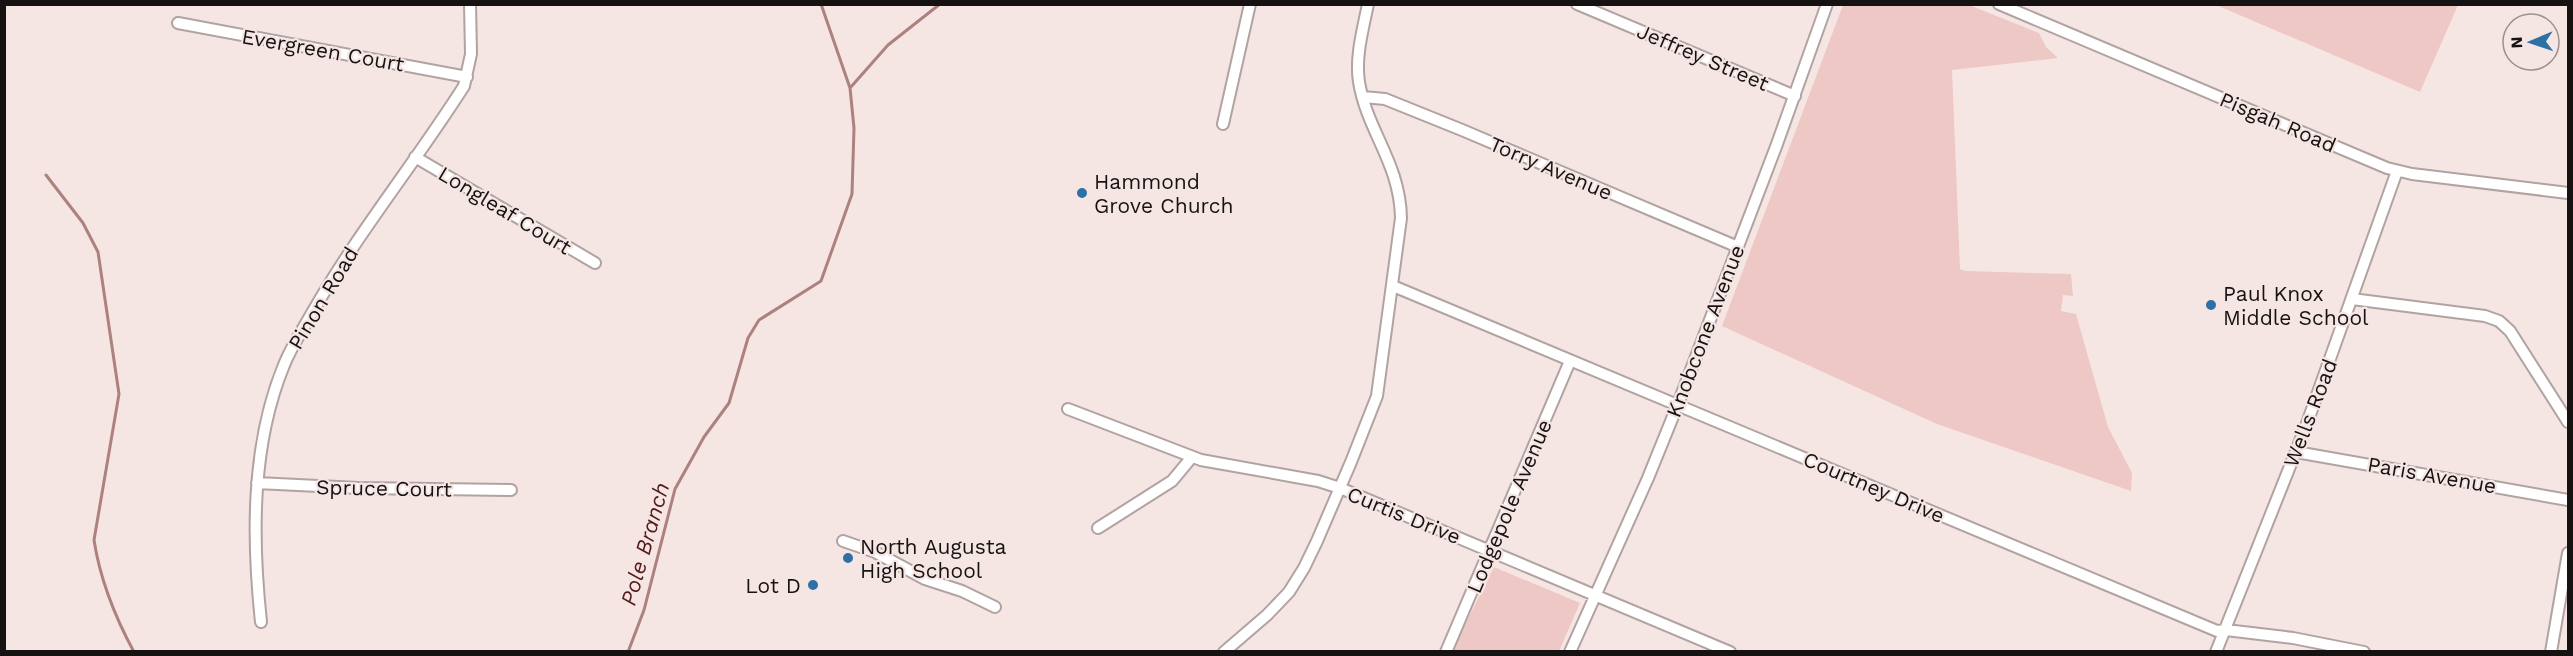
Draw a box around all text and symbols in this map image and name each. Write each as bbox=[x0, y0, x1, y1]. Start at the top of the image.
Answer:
north arrow bbox=[2501, 12, 2561, 72]
street label: Jeffrey Street bbox=[1633, 18, 1773, 96]
street label: Evergreen Court bbox=[240, 23, 406, 77]
text: N bbox=[2507, 36, 2526, 49]
street label: Pisgah Road bbox=[2216, 86, 2340, 158]
street label: Torry Avenue bbox=[1486, 131, 1616, 205]
street label: Longleaf Court bbox=[434, 160, 576, 260]
place label: Hammond Grove Church bbox=[1094, 169, 1234, 218]
marker: Hammond Grove Church bbox=[1075, 186, 1089, 200]
street label: Knobcone Avenue bbox=[1661, 241, 1749, 421]
street label: Pinon Road bbox=[283, 242, 363, 354]
place label: Paul Knox Middle School bbox=[2223, 281, 2369, 330]
marker: Paul Knox Middle School bbox=[2204, 298, 2218, 312]
street label: Wells Road bbox=[2278, 355, 2342, 471]
street label: Lodgepole Avenue bbox=[1461, 415, 1557, 597]
street label: Courtney Drive bbox=[1800, 446, 1948, 528]
street label: Paris Avenue bbox=[2366, 451, 2498, 499]
street label: Spruce Court bbox=[316, 474, 452, 502]
water label: Pole Branch bbox=[616, 480, 674, 608]
street label: Curtis Drive bbox=[1344, 481, 1464, 549]
place label: North Augusta High School bbox=[860, 534, 1007, 583]
marker: North Augusta High School bbox=[841, 551, 855, 565]
place label: Lot D bbox=[745, 573, 801, 598]
marker: Lot D bbox=[806, 578, 820, 592]

